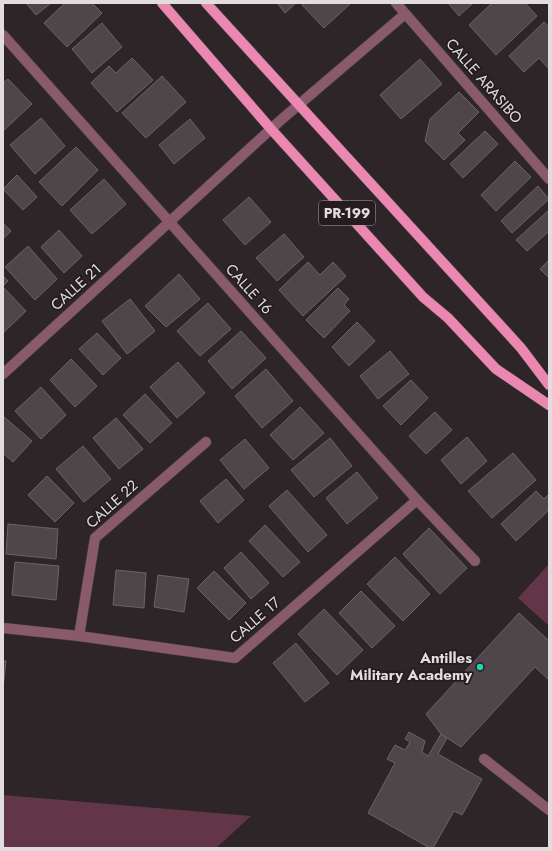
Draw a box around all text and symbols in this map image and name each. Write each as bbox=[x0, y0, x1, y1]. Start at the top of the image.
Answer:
street label: CALLE ARASIBO bbox=[441, 34, 527, 129]
road number: PR-199 bbox=[319, 201, 375, 225]
street label: CALLE 21 bbox=[46, 258, 106, 316]
street label: CALLE 16 bbox=[220, 259, 278, 319]
street label: CALLE 22 bbox=[81, 475, 143, 533]
street label: CALLE 17 bbox=[225, 592, 285, 648]
place label: Antilles Military Academy bbox=[350, 647, 472, 686]
marker: Antilles Military Academy bbox=[475, 662, 485, 672]

